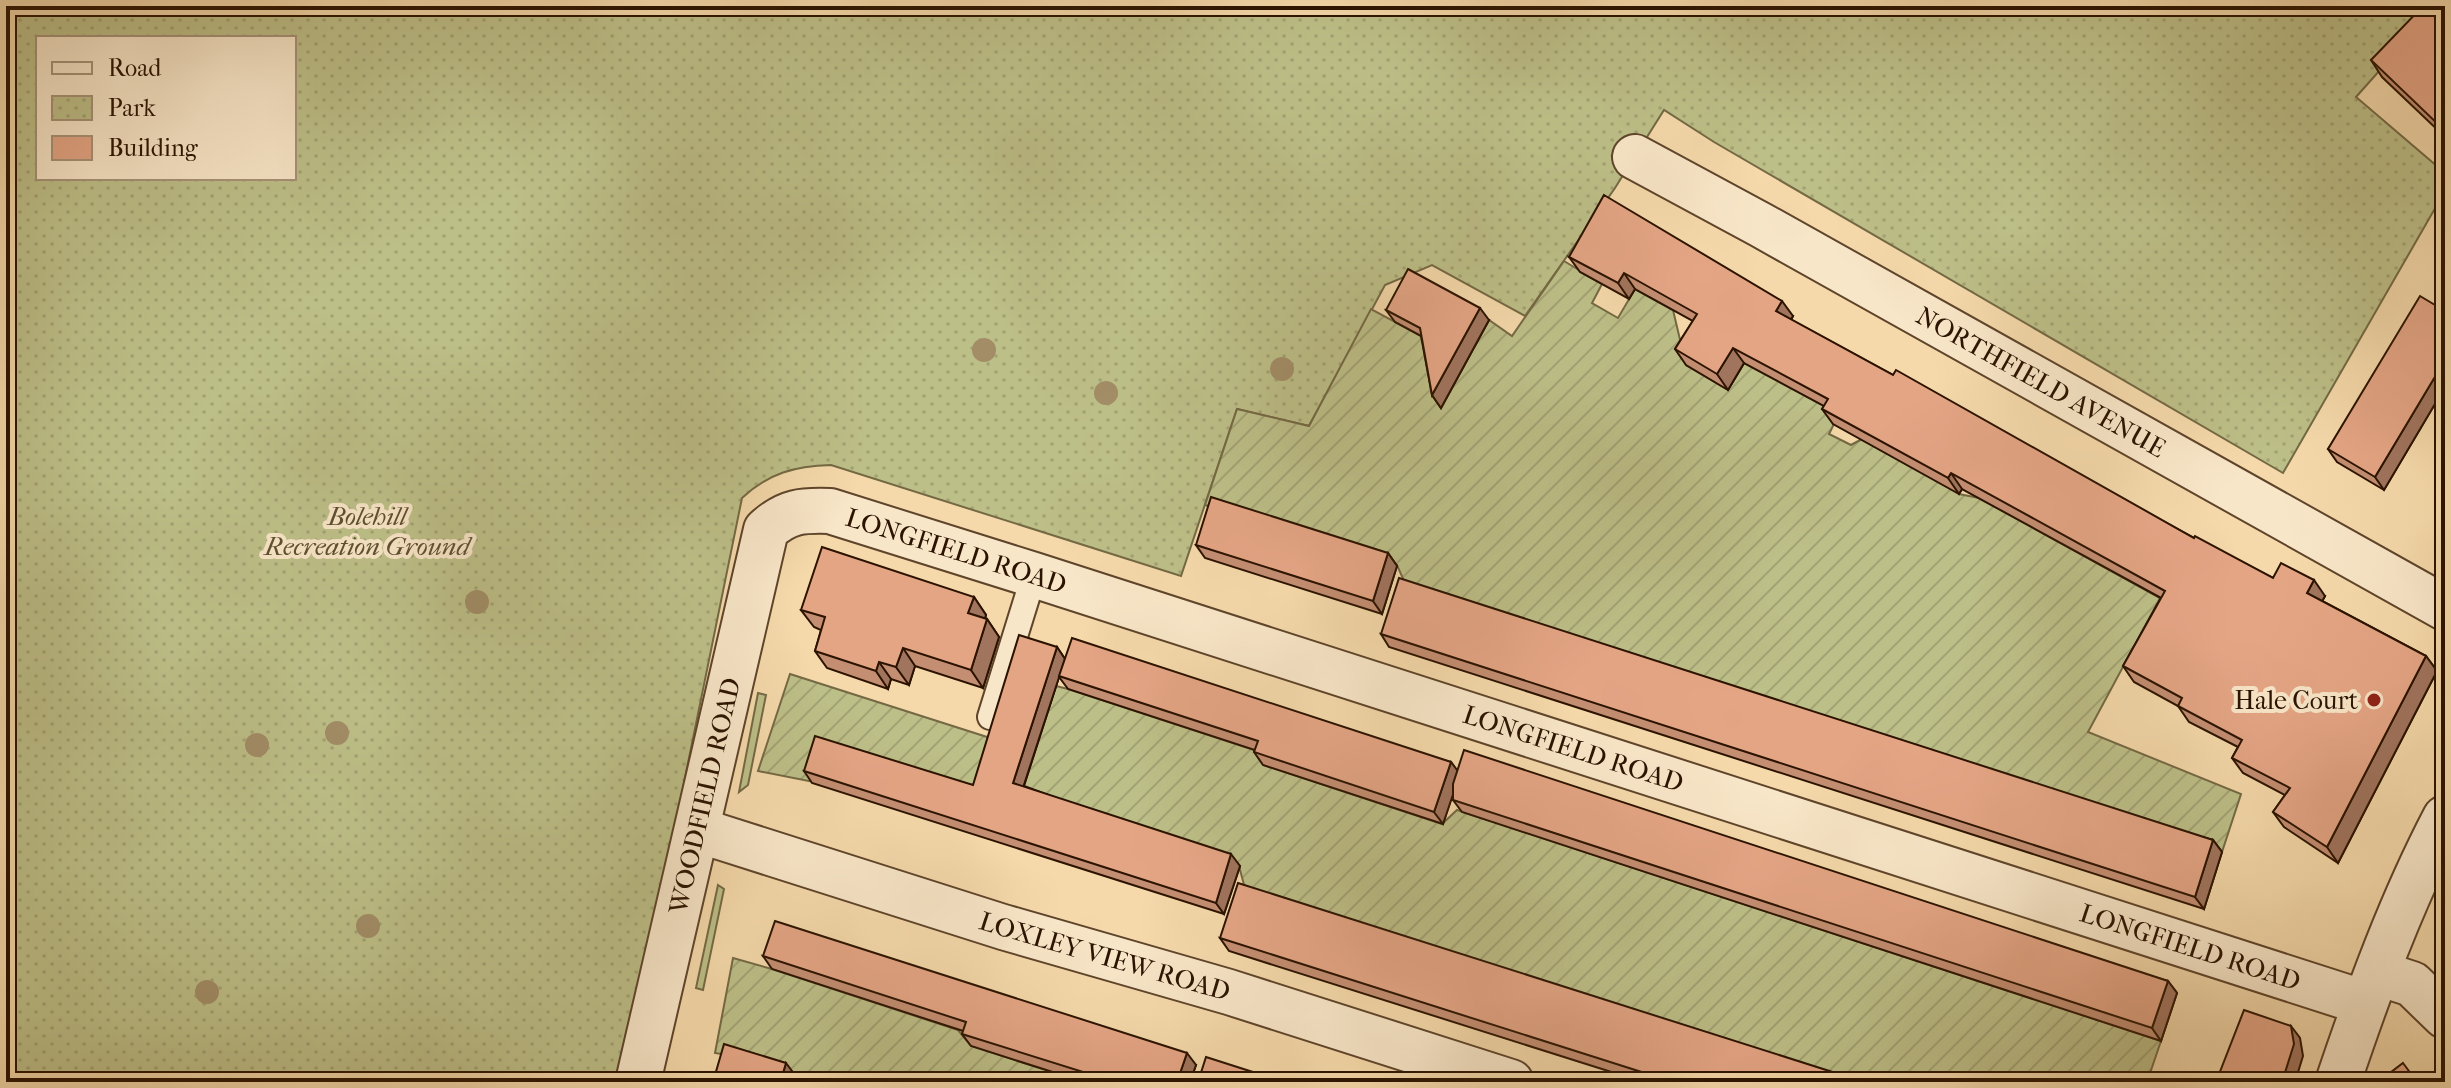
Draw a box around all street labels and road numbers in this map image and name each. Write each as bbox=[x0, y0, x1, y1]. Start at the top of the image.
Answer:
street label: NORTHFIELD AVENUE bbox=[1911, 300, 2171, 464]
street label: LONGFIELD ROAD bbox=[842, 502, 1070, 600]
street label: WOODFIELD ROAD bbox=[662, 675, 747, 918]
street label: LONGFIELD ROAD bbox=[1459, 699, 1687, 799]
street label: LONGFIELD ROAD bbox=[2076, 897, 2304, 997]
street label: LOXLEY VIEW ROAD bbox=[975, 905, 1234, 1008]

